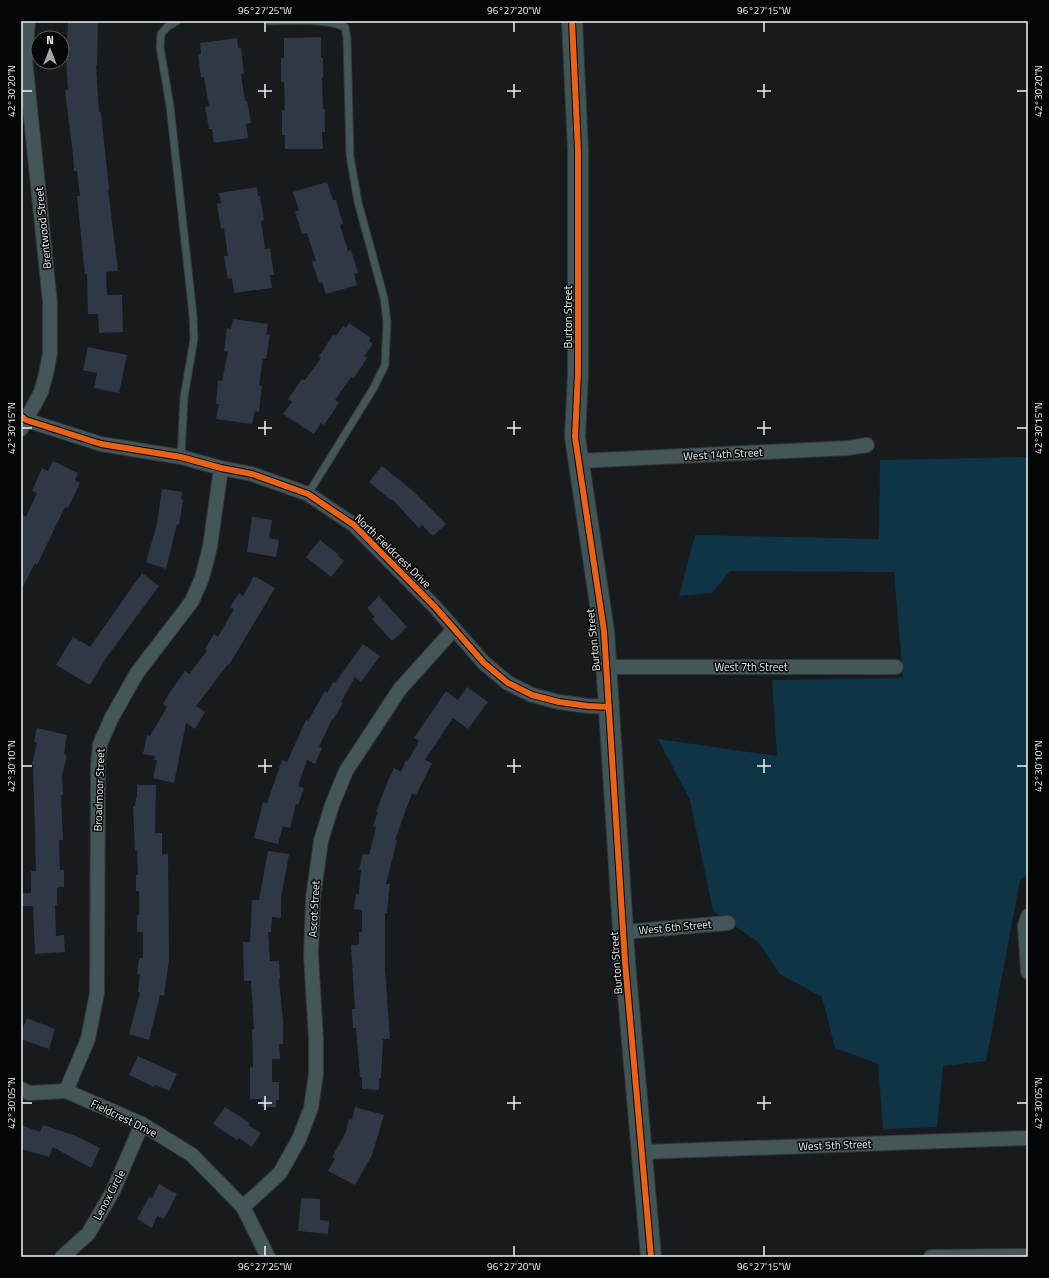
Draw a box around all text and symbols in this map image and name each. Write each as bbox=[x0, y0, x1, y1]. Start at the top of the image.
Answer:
text: 96°27'25"W bbox=[238, 3, 292, 18]
text: 96°27'20"W bbox=[487, 3, 541, 18]
text: 96°27'15"W bbox=[737, 3, 791, 18]
north arrow bbox=[30, 30, 70, 70]
text: N bbox=[46, 32, 54, 48]
text: 42°30'20"N bbox=[4, 65, 19, 117]
text: 42°30'20"N bbox=[1031, 65, 1046, 117]
street label: Brentwood Street bbox=[31, 186, 55, 270]
street label: Burton Street bbox=[560, 285, 576, 348]
text: 42°30'15"N bbox=[4, 402, 19, 454]
text: 42°30'15"N bbox=[1031, 402, 1046, 454]
street label: West 14th Street bbox=[683, 444, 763, 464]
street label: North Fieldcrest Drive bbox=[351, 510, 435, 592]
street label: Burton Street bbox=[582, 608, 604, 672]
street label: West 7th Street bbox=[714, 659, 788, 675]
text: 42°30'10"N bbox=[4, 740, 19, 792]
text: 42°30'10"N bbox=[1031, 740, 1046, 792]
street label: Broadmoor Street bbox=[90, 748, 108, 832]
street label: Ascot Street bbox=[305, 880, 323, 938]
street label: West 6th Street bbox=[638, 916, 712, 938]
street label: Burton Street bbox=[606, 931, 626, 995]
text: 42°30'05"N bbox=[4, 1077, 19, 1129]
text: 42°30'05"N bbox=[1031, 1077, 1046, 1129]
street label: Fieldcrest Drive bbox=[88, 1095, 160, 1141]
street label: West 5th Street bbox=[798, 1136, 872, 1154]
street label: Lenox Circle bbox=[89, 1167, 129, 1223]
text: 96°27'25"W bbox=[238, 1259, 292, 1274]
text: 96°27'20"W bbox=[487, 1259, 541, 1274]
text: 96°27'15"W bbox=[737, 1259, 791, 1274]

